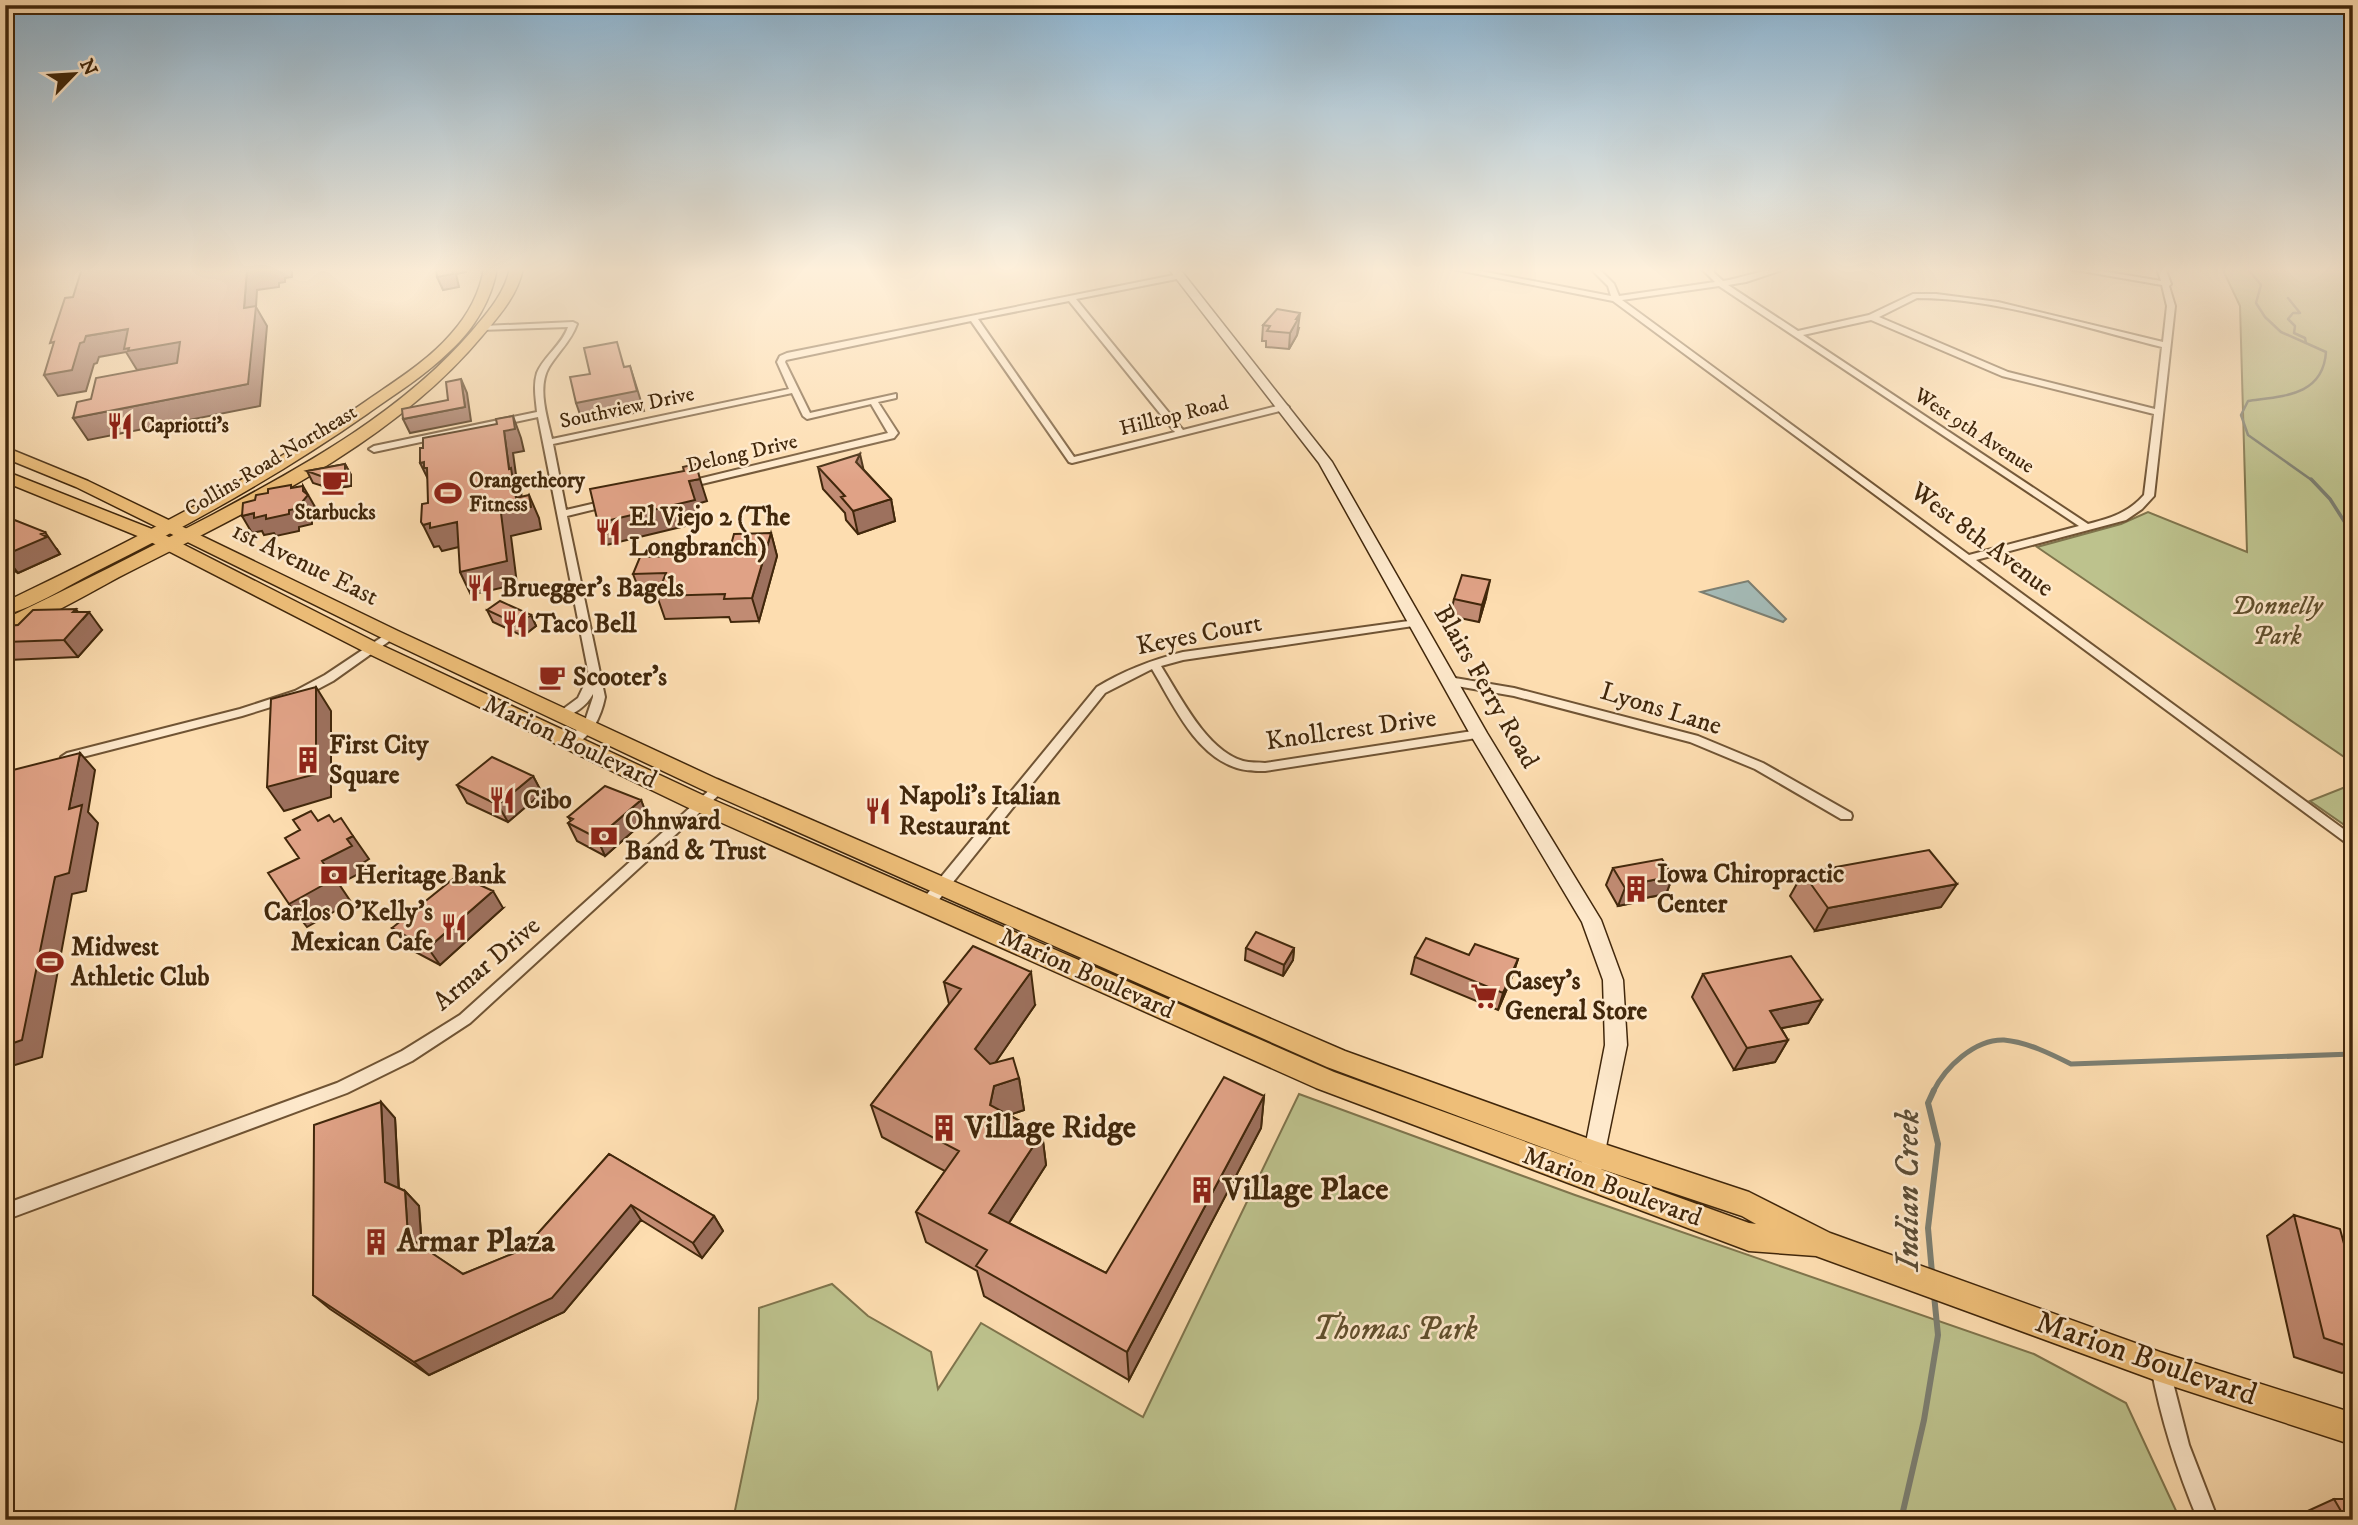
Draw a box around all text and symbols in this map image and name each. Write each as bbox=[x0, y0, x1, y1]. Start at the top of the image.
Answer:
north arrow bbox=[38, 38, 108, 108]
text: N bbox=[74, 56, 102, 80]
street label: Southview Drive bbox=[557, 381, 697, 435]
street label: West 9th Avenue bbox=[1908, 382, 2039, 480]
street label: Hilltop Road bbox=[1117, 390, 1232, 442]
street label: Collins Road Northeast bbox=[180, 399, 362, 523]
restaurant icon: Capriotti's bbox=[105, 411, 135, 441]
place label: Capriotti's bbox=[141, 413, 229, 439]
street label: Delong Drive bbox=[684, 429, 800, 479]
cafe icon: Starbucks bbox=[320, 467, 350, 497]
place label: Orangetheory Fitness bbox=[469, 468, 586, 518]
street label: West 8th Avenue bbox=[1903, 475, 2060, 605]
sports icon: Orangetheory Fitness bbox=[433, 478, 463, 508]
place label: Starbucks bbox=[295, 500, 375, 526]
place label: El Viejo 2 (The Longbranch) bbox=[629, 501, 790, 564]
street label: 1st Avenue East bbox=[226, 514, 384, 614]
restaurant icon: El Viejo 2 (The Longbranch) bbox=[593, 517, 623, 547]
place label: Bruegger's Bagels bbox=[501, 572, 684, 605]
restaurant icon: Bruegger's Bagels bbox=[465, 573, 495, 603]
park label: Donnelly Park bbox=[2231, 590, 2324, 653]
street label: Blairs Ferry Road bbox=[1426, 600, 1546, 775]
street label: Keyes Court bbox=[1134, 607, 1264, 663]
place label: Taco Bell bbox=[535, 608, 638, 641]
restaurant icon: Taco Bell bbox=[500, 609, 530, 639]
place label: Scooter's bbox=[573, 661, 667, 694]
cafe icon: Scooter's bbox=[537, 662, 567, 692]
street label: Lyons Lane bbox=[1596, 675, 1726, 743]
street label: Marion Boulevard bbox=[478, 687, 662, 797]
street label: Knollcrest Drive bbox=[1264, 702, 1438, 758]
place label: First City Square bbox=[329, 729, 429, 792]
building icon: First City Square bbox=[293, 745, 323, 775]
place label: Napoli's Italian Restaurant bbox=[899, 780, 1061, 843]
place label: Cibo bbox=[523, 784, 572, 817]
restaurant icon: Cibo bbox=[487, 785, 517, 815]
restaurant icon: Napoli's Italian Restaurant bbox=[863, 796, 893, 826]
place label: Ohnward Band & Trust bbox=[625, 805, 767, 868]
bank icon: Ohnward Band & Trust bbox=[589, 821, 619, 851]
place label: Iowa Chiropractic Center bbox=[1657, 858, 1844, 921]
place label: Heritage Bank bbox=[355, 859, 507, 892]
bank icon: Heritage Bank bbox=[319, 860, 349, 890]
building icon: Iowa Chiropractic Center bbox=[1621, 874, 1651, 904]
place label: Carlos O'Kelly's Mexican Cafe bbox=[264, 896, 433, 959]
street label: Armar Drive bbox=[427, 910, 547, 1018]
restaurant icon: Carlos O'Kelly's Mexican Cafe bbox=[439, 912, 469, 942]
street label: Marion Boulevard bbox=[994, 921, 1180, 1027]
place label: Midwest Athletic Club bbox=[70, 931, 210, 994]
sports icon: Midwest Athletic Club bbox=[35, 947, 65, 977]
place label: Casey's General Store bbox=[1505, 965, 1647, 1028]
supermarket icon: Casey's General Store bbox=[1469, 981, 1499, 1011]
place label: Village Ridge bbox=[963, 1108, 1136, 1148]
water label: Indian Creek bbox=[1888, 1109, 1929, 1273]
building icon: Village Ridge bbox=[929, 1113, 959, 1143]
street label: Marion Boulevard bbox=[1518, 1139, 1706, 1235]
place label: Village Place bbox=[1221, 1170, 1388, 1210]
building icon: Village Place bbox=[1187, 1175, 1217, 1205]
place label: Armar Plaza bbox=[396, 1222, 555, 1262]
building icon: Armar Plaza bbox=[361, 1227, 391, 1257]
street label: Marion Boulevard bbox=[2030, 1302, 2262, 1416]
park label: Thomas Park bbox=[1312, 1310, 1478, 1350]

